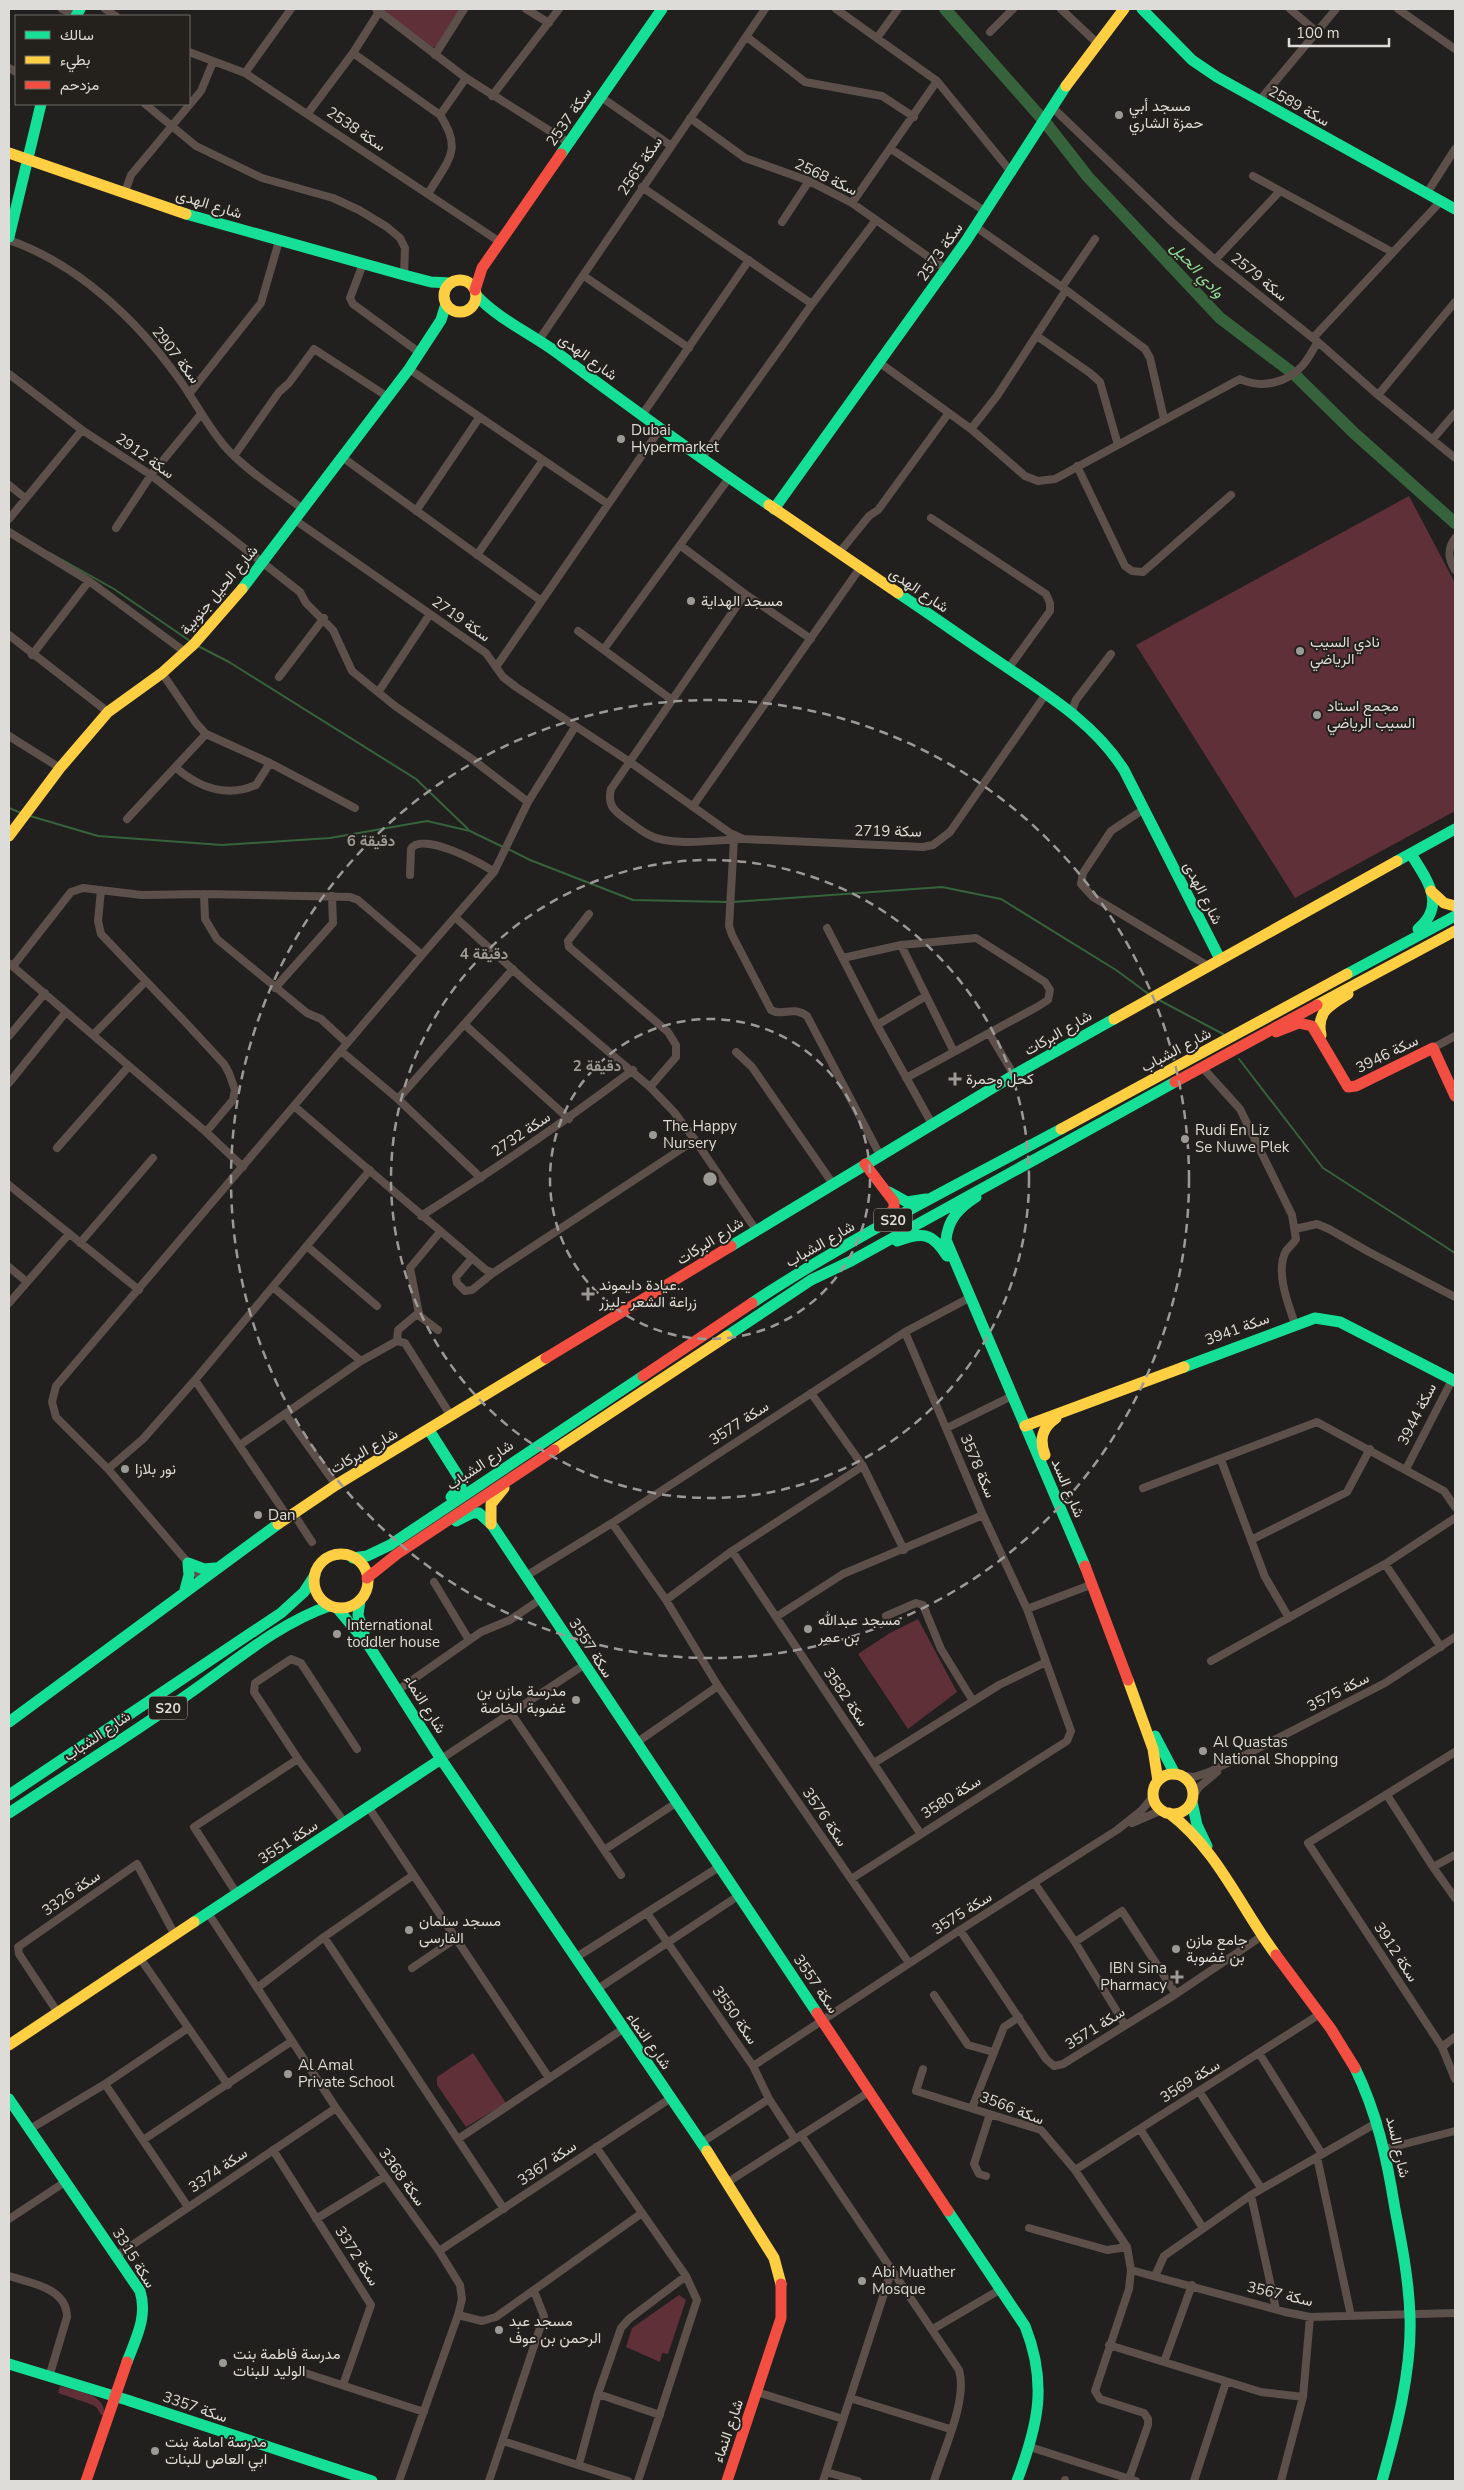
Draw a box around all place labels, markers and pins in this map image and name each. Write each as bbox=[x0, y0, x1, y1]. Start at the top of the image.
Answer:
place label: مسجد أبي حمزة الشاري bbox=[1129, 96, 1203, 136]
marker: مسجد أبي حمزة الشاري bbox=[1113, 109, 1125, 121]
place label: Dubai Hypermarket bbox=[631, 420, 720, 457]
marker: Dubai Hypermarket bbox=[615, 433, 627, 445]
place label: مسجد الهداية bbox=[701, 591, 783, 611]
marker: مسجد الهداية bbox=[685, 595, 697, 607]
place label: نادي السيب الرياضي bbox=[1310, 632, 1380, 672]
marker: نادي السيب الرياضي bbox=[1294, 645, 1306, 657]
place label: مجمع استاد السيب الرياضي bbox=[1327, 696, 1415, 736]
marker: مجمع استاد السيب الرياضي bbox=[1311, 709, 1323, 721]
place label: كحل وحمرة bbox=[966, 1069, 1034, 1089]
marker: كحل وحمرة bbox=[948, 1072, 962, 1086]
place label: The Happy Nursery bbox=[663, 1116, 737, 1153]
place label: Rudi En Liz Se Nuwe Plek bbox=[1195, 1120, 1290, 1157]
marker: The Happy Nursery bbox=[647, 1129, 659, 1141]
marker: Rudi En Liz Se Nuwe Plek bbox=[1179, 1133, 1191, 1145]
centre of rings bbox=[701, 1170, 719, 1188]
place label: عيادة دايموند.. زراعة الشعر -ليزر bbox=[598, 1275, 697, 1312]
marker: عيادة دايموند.. زراعة الشعر -ليزر bbox=[581, 1287, 595, 1301]
place label: نور بلازا bbox=[135, 1459, 176, 1479]
marker: نور بلازا bbox=[119, 1463, 131, 1475]
place label: Dan bbox=[268, 1505, 296, 1525]
marker: Dan bbox=[252, 1509, 264, 1521]
place label: مسجد عبدالله بن عمر bbox=[817, 1610, 901, 1647]
place label: International toddler house bbox=[347, 1615, 440, 1652]
marker: مسجد عبدالله بن عمر bbox=[802, 1623, 814, 1635]
marker: International toddler house bbox=[331, 1628, 343, 1640]
place label: مدرسة مازن بن غضوبة الخاصة bbox=[477, 1681, 566, 1718]
marker: مدرسة مازن بن غضوبة الخاصة bbox=[570, 1694, 582, 1706]
place label: Al Quastas National Shopping bbox=[1213, 1732, 1338, 1769]
marker: Al Quastas National Shopping bbox=[1197, 1745, 1209, 1757]
place label: مسجد سلمان الفارسى bbox=[419, 1911, 501, 1948]
marker: مسجد سلمان الفارسى bbox=[403, 1924, 415, 1936]
place label: جامع مازن بن غضوبة bbox=[1186, 1930, 1248, 1967]
marker: جامع مازن بن غضوبة bbox=[1170, 1943, 1182, 1955]
place label: IBN Sina Pharmacy bbox=[1100, 1958, 1167, 1995]
marker: IBN Sina Pharmacy bbox=[1171, 1971, 1183, 1983]
place label: Al Amal Private School bbox=[298, 2055, 395, 2092]
marker: Al Amal Private School bbox=[282, 2068, 294, 2080]
place label: Abi Muather Mosque bbox=[872, 2262, 956, 2299]
marker: Abi Muather Mosque bbox=[856, 2275, 868, 2287]
place label: مسجد عبد الرحمن بن عوف bbox=[509, 2311, 601, 2348]
marker: مسجد عبد الرحمن بن عوف bbox=[493, 2324, 505, 2336]
place label: مدرسة فاطمة بنت الوليد للبنات bbox=[233, 2344, 341, 2381]
marker: مدرسة فاطمة بنت الوليد للبنات bbox=[217, 2357, 229, 2369]
place label: مدرسة امامة بنت ابي العاص للبنات bbox=[165, 2432, 267, 2472]
marker: مدرسة امامة بنت ابي العاص للبنات bbox=[149, 2445, 161, 2457]

